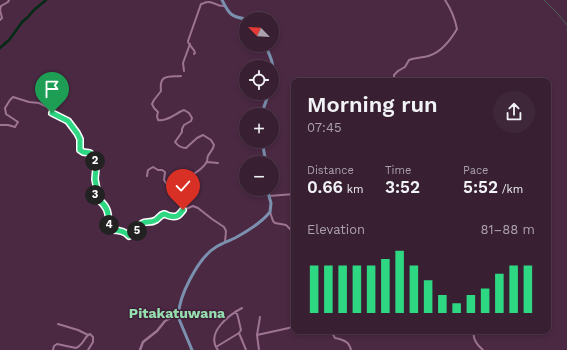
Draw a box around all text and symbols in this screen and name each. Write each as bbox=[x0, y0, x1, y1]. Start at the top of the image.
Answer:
north arrow bbox=[239, 12, 279, 52]
map controls bbox=[239, 12, 279, 196]
button: locate bbox=[239, 60, 279, 100]
pin bbox=[35, 72, 69, 113]
icon: arrive bbox=[41, 78, 63, 100]
button: share bbox=[493, 91, 535, 133]
text: Morning run bbox=[307, 92, 438, 117]
button: + bbox=[239, 108, 279, 148]
text: 07:45 bbox=[307, 120, 341, 135]
pin: 2 bbox=[85, 151, 105, 171]
text: 2 bbox=[92, 154, 98, 167]
button: − bbox=[239, 156, 279, 196]
text: Distance bbox=[307, 164, 354, 177]
text: Time bbox=[385, 164, 411, 177]
text: Pace bbox=[463, 164, 488, 177]
pin bbox=[166, 169, 200, 210]
icon: check bbox=[172, 175, 194, 197]
text: 0.66 bbox=[307, 177, 343, 197]
text: 3:52 bbox=[385, 177, 420, 197]
text: 5:52 bbox=[463, 177, 498, 197]
text: km bbox=[343, 183, 364, 196]
text: /km bbox=[498, 183, 523, 196]
pin: 3 bbox=[85, 185, 105, 205]
text: 3 bbox=[92, 188, 98, 201]
pin: 4 bbox=[99, 215, 119, 235]
text: 4 bbox=[105, 218, 113, 231]
pin: 5 bbox=[127, 221, 147, 241]
text: Elevation bbox=[307, 222, 365, 237]
text: 81–88 m bbox=[480, 222, 535, 237]
text: 5 bbox=[134, 224, 140, 237]
district label: Pitakatuwana bbox=[129, 305, 226, 321]

